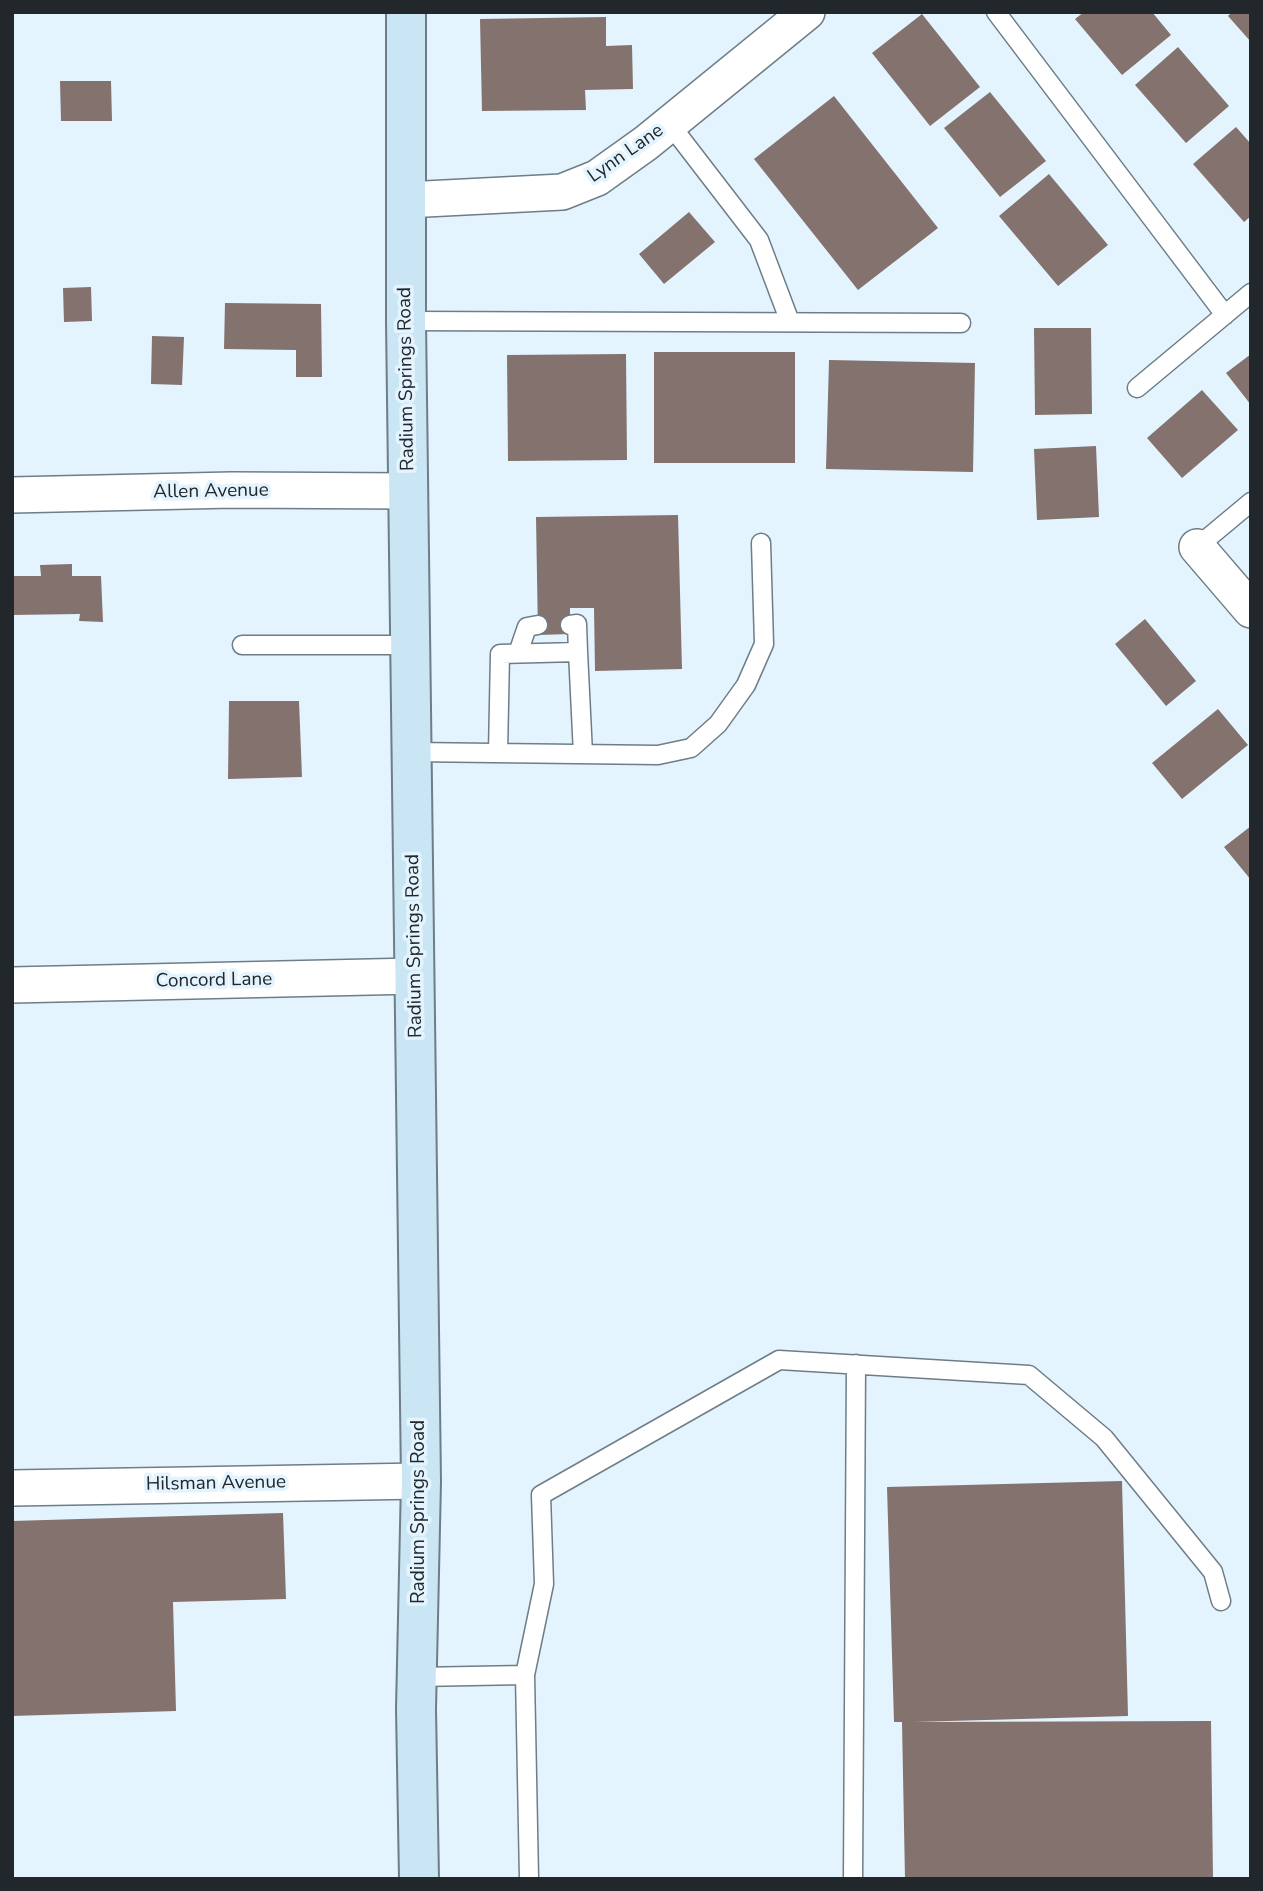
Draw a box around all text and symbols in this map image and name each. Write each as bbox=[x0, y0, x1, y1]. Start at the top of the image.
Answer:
street label: Lynn Lane bbox=[584, 120, 668, 188]
street label: Radium Springs Road bbox=[394, 287, 420, 471]
street label: Allen Avenue bbox=[153, 480, 269, 504]
street label: Radium Springs Road bbox=[402, 854, 428, 1038]
street label: Concord Lane bbox=[156, 969, 272, 993]
street label: Radium Springs Road bbox=[408, 1420, 430, 1604]
street label: Hilsman Avenue bbox=[146, 1471, 286, 1497]

